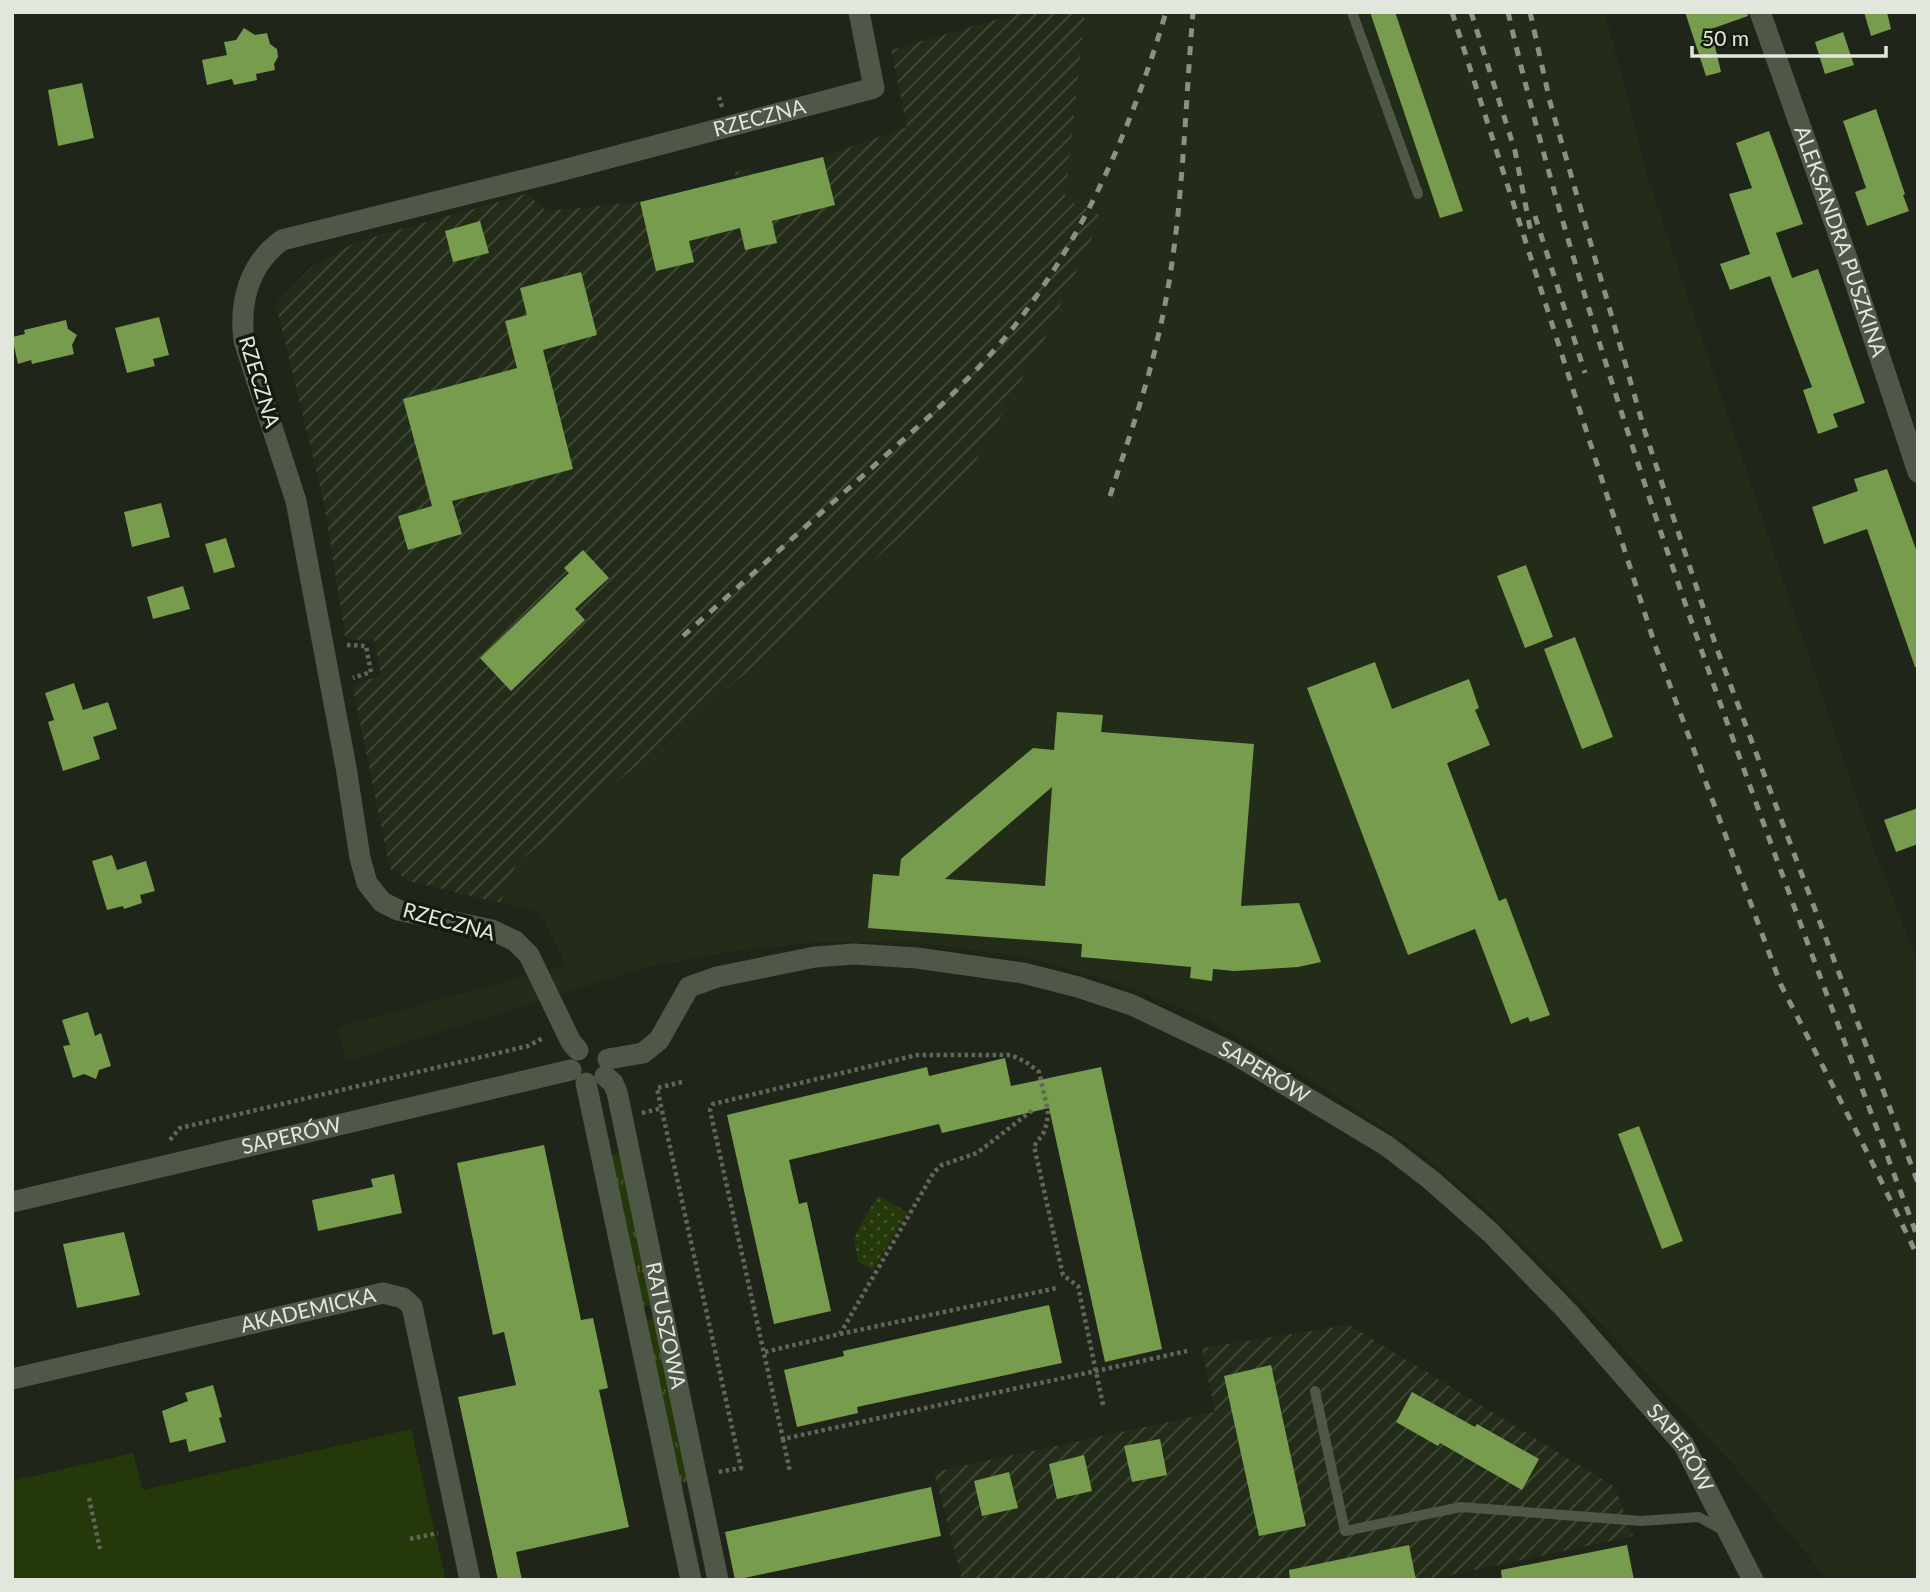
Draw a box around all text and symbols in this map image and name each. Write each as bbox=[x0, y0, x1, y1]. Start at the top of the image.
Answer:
scale bar bbox=[1692, 14, 1886, 58]
text: 50 m bbox=[1702, 25, 1749, 50]
street label: RZECZNA bbox=[710, 92, 809, 141]
street label: ALEKSANDRA PUSZKINA bbox=[1790, 122, 1893, 360]
street label: RZECZNA bbox=[235, 333, 286, 431]
street label: RZECZNA bbox=[400, 896, 499, 945]
street label: SAPERÓW bbox=[1215, 1034, 1315, 1108]
street label: SAPERÓW bbox=[239, 1111, 343, 1158]
street label: RATUSZOWA bbox=[641, 1260, 692, 1392]
street label: AKADEMICKA bbox=[238, 1281, 379, 1337]
street label: SAPERÓW bbox=[1642, 1398, 1720, 1495]

